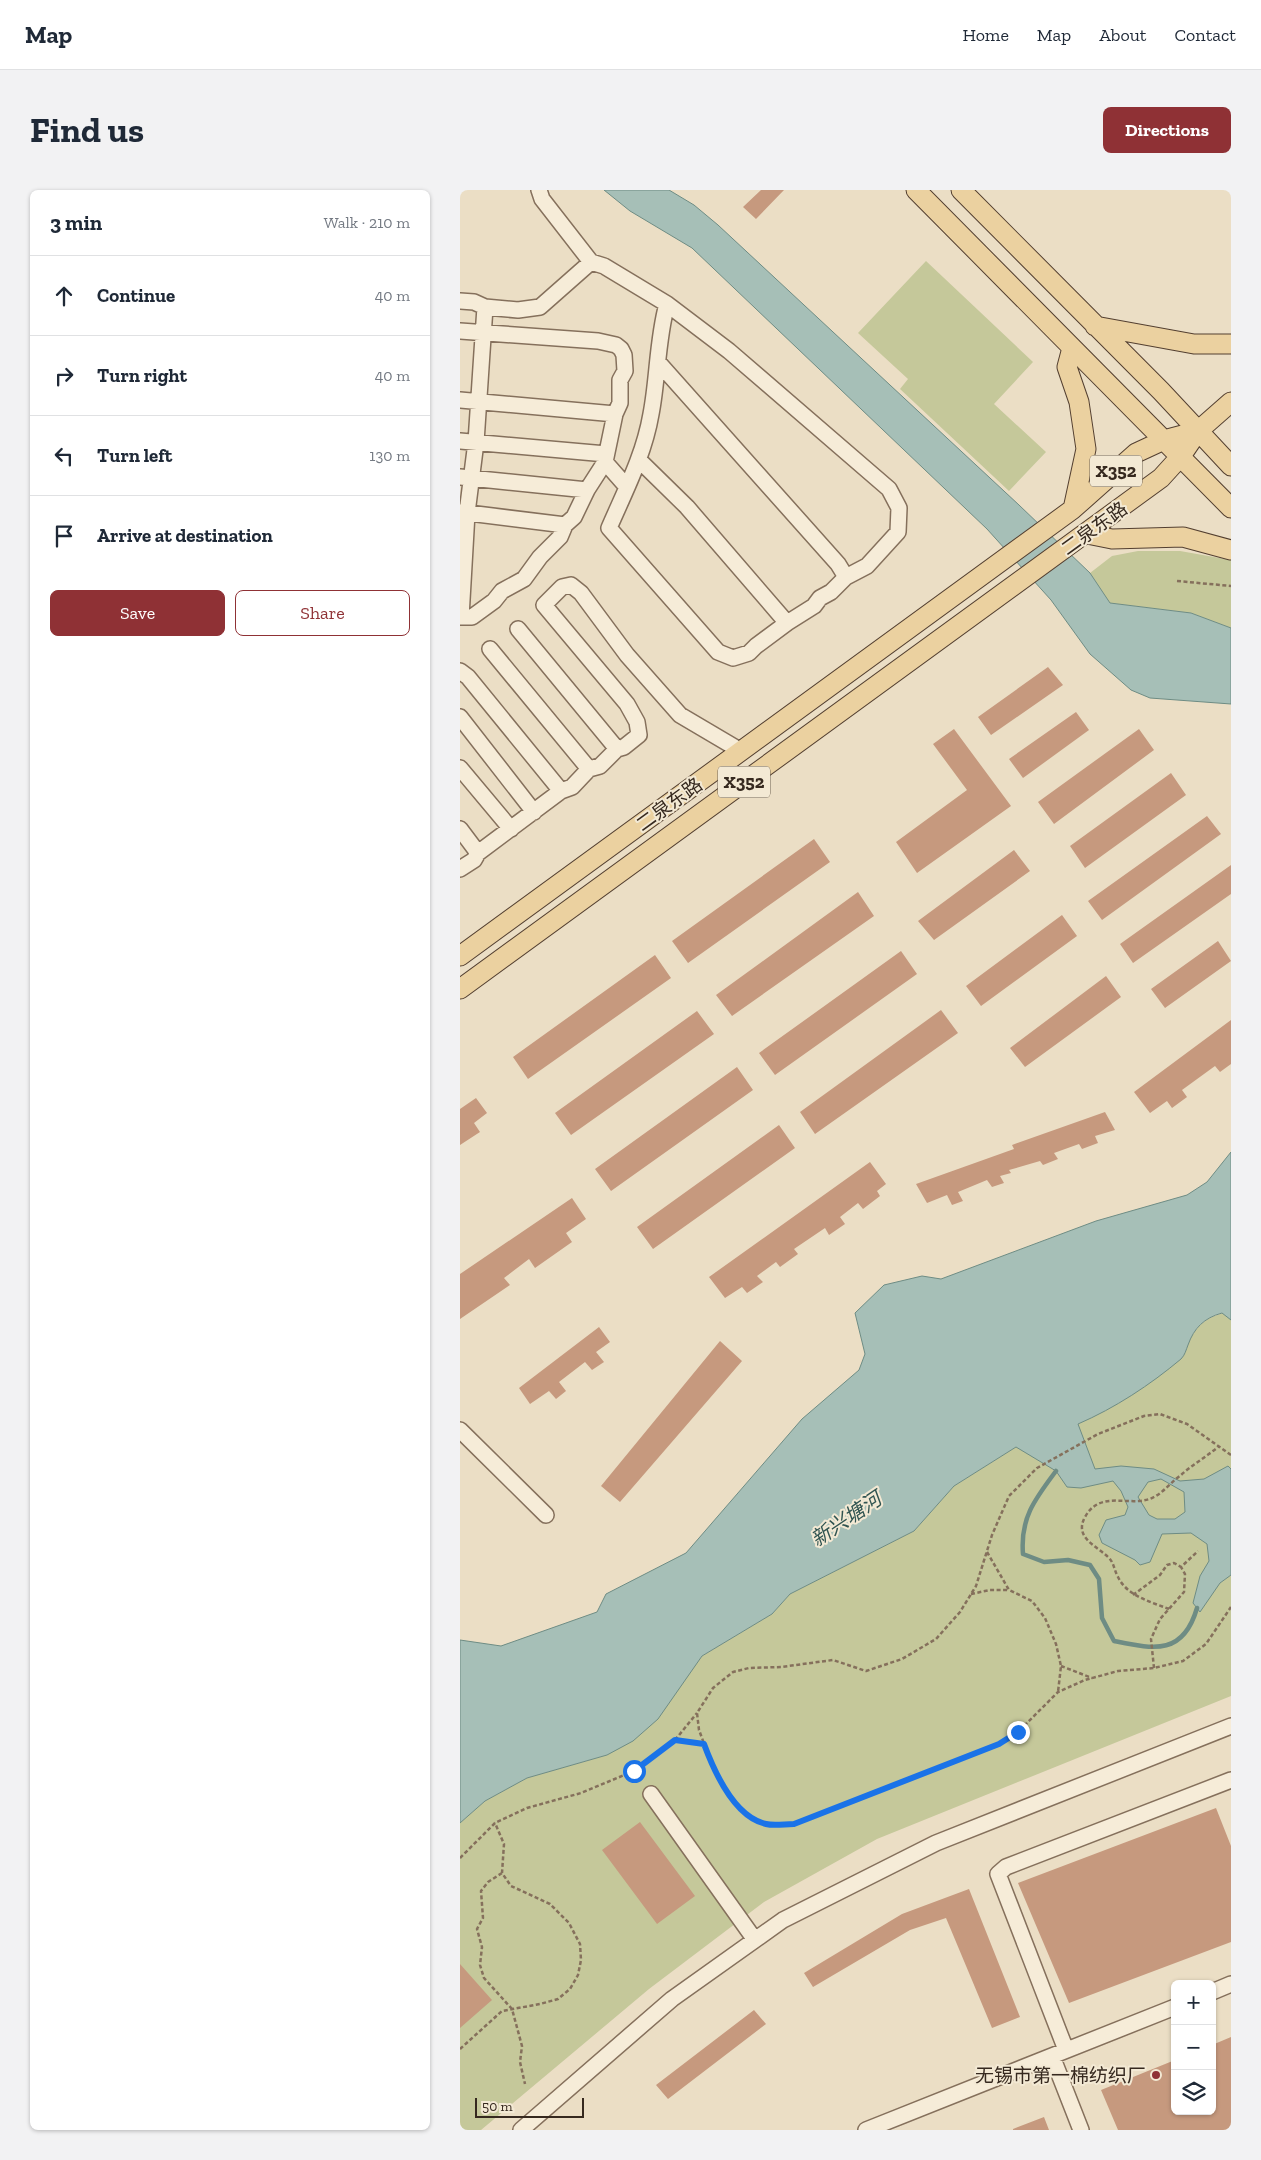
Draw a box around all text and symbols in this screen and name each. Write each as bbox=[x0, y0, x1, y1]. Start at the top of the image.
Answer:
text: Map bbox=[25, 20, 72, 49]
text: Home bbox=[962, 24, 1009, 46]
text: Map bbox=[1037, 24, 1071, 46]
text: About bbox=[1099, 24, 1146, 46]
text: Contact bbox=[1174, 24, 1236, 46]
button: Directions bbox=[1103, 107, 1231, 153]
text: Find us bbox=[30, 109, 144, 151]
text: 3 min bbox=[50, 210, 102, 235]
text: Walk · 210 m bbox=[324, 213, 410, 232]
icon: ahead bbox=[50, 282, 78, 310]
text: Continue bbox=[97, 284, 175, 307]
text: 40 m bbox=[375, 286, 410, 305]
icon: right bbox=[50, 362, 78, 390]
text: Turn right bbox=[97, 364, 187, 387]
text: 40 m bbox=[375, 366, 410, 385]
icon: left bbox=[50, 442, 78, 470]
text: Turn left bbox=[97, 444, 172, 467]
text: 130 m bbox=[369, 446, 410, 465]
road number: X352 bbox=[1090, 456, 1142, 486]
street label: 二泉东路 bbox=[1057, 497, 1132, 560]
icon: arrive bbox=[50, 522, 78, 550]
text: Arrive at destination bbox=[97, 524, 273, 547]
button: Save bbox=[50, 590, 225, 636]
button: Share bbox=[235, 590, 410, 636]
road number: X352 bbox=[718, 766, 770, 798]
street label: 二泉东路 bbox=[632, 773, 707, 836]
water label: 新兴塘河 bbox=[806, 1484, 889, 1551]
route end bbox=[1007, 1721, 1030, 1744]
route start bbox=[623, 1760, 646, 1783]
map controls bbox=[1171, 1980, 1216, 2115]
button: + bbox=[1171, 1980, 1216, 2025]
button: − bbox=[1171, 2025, 1216, 2070]
place label: 无锡市第一棉纺织厂 bbox=[975, 2064, 1146, 2087]
marker: 无锡市第一棉纺织厂 bbox=[1150, 2069, 1162, 2081]
button: layers bbox=[1171, 2070, 1216, 2115]
scale bar bbox=[475, 2095, 584, 2118]
text: 50 m bbox=[482, 2098, 513, 2115]

